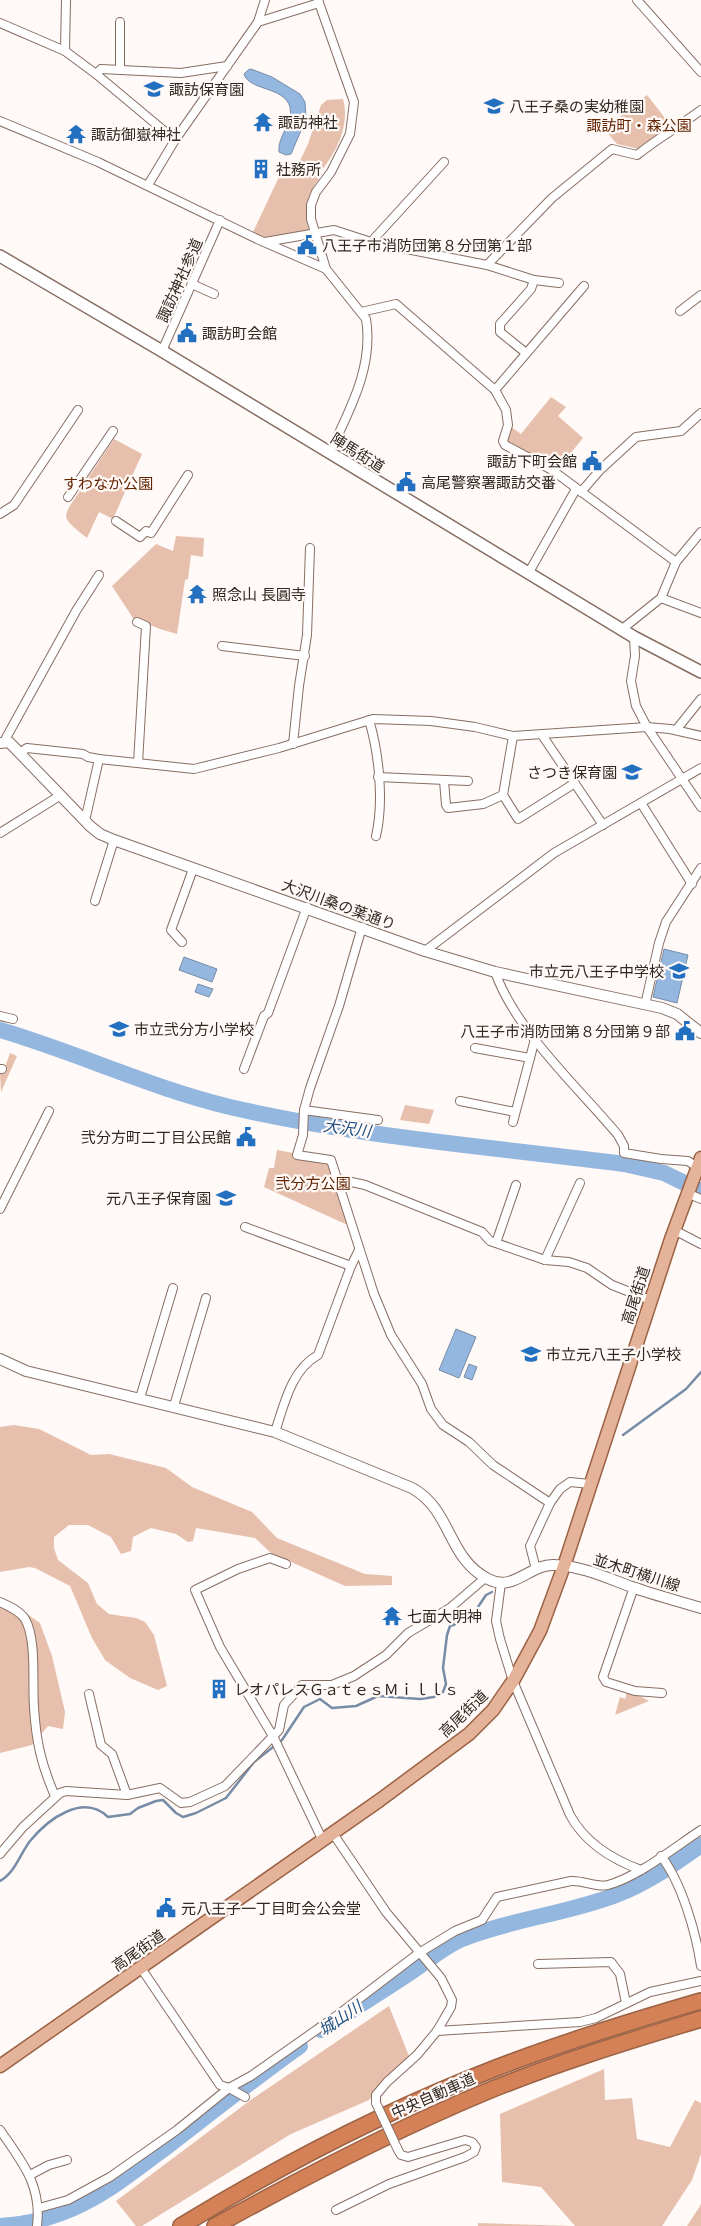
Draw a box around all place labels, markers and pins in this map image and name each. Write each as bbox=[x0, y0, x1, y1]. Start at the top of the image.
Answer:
school or university icon: 諏訪保育園 bbox=[143, 78, 165, 100]
place label: 諏訪保育園 bbox=[169, 80, 244, 98]
school or university icon: 八王子桑の実幼稚園 bbox=[483, 95, 505, 117]
place label: 八王子桑の実幼稚園 bbox=[509, 97, 644, 115]
temple icon: 諏訪神社 bbox=[252, 111, 274, 133]
place label: 諏訪神社 bbox=[278, 113, 338, 131]
temple icon: 諏訪御嶽神社 bbox=[65, 123, 87, 145]
place label: 諏訪御嶽神社 bbox=[91, 125, 181, 143]
building icon: 社務所 bbox=[250, 158, 272, 180]
place label: 社務所 bbox=[276, 160, 321, 178]
public building icon: 八王子市消防団第８分団第１部 bbox=[296, 234, 318, 256]
place label: 八王子市消防団第８分団第１部 bbox=[322, 236, 532, 254]
public building icon: 諏訪町会館 bbox=[176, 322, 198, 344]
place label: 諏訪町会館 bbox=[202, 324, 277, 342]
public building icon: 諏訪下町会館 bbox=[581, 450, 603, 472]
place label: 諏訪下町会館 bbox=[487, 452, 577, 470]
public building icon: 高尾警察署諏訪交番 bbox=[395, 471, 417, 493]
place label: 高尾警察署諏訪交番 bbox=[421, 473, 556, 491]
temple icon: 照念山 長圓寺 bbox=[186, 583, 208, 605]
place label: 照念山 長圓寺 bbox=[212, 585, 306, 603]
school or university icon: さつき保育園 bbox=[621, 761, 643, 783]
place label: さつき保育園 bbox=[527, 763, 617, 781]
school or university icon: 市立元八王子中学校 bbox=[668, 960, 690, 982]
place label: 市立元八王子中学校 bbox=[529, 962, 664, 980]
school or university icon: 市立弐分方小学校 bbox=[108, 1018, 130, 1040]
place label: 市立弐分方小学校 bbox=[134, 1020, 254, 1038]
public building icon: 八王子市消防団第８分団第９部 bbox=[674, 1020, 696, 1042]
place label: 八王子市消防団第８分団第９部 bbox=[460, 1022, 670, 1040]
public building icon: 弐分方町二丁目公民館 bbox=[235, 1126, 257, 1148]
place label: 弐分方町二丁目公民館 bbox=[81, 1128, 231, 1146]
school or university icon: 元八王子保育園 bbox=[215, 1187, 237, 1209]
place label: 元八王子保育園 bbox=[106, 1189, 211, 1207]
school or university icon: 市立元八王子小学校 bbox=[520, 1343, 542, 1365]
place label: 市立元八王子小学校 bbox=[546, 1345, 681, 1363]
temple icon: 七面大明神 bbox=[381, 1605, 403, 1627]
place label: 七面大明神 bbox=[407, 1607, 482, 1625]
building icon: レオパレスＧａｔｅｓＭｉｌｌｓ bbox=[208, 1678, 230, 1700]
place label: レオパレスＧａｔｅｓＭｉｌｌｓ bbox=[234, 1680, 459, 1698]
public building icon: 元八王子一丁目町会公会堂 bbox=[155, 1897, 177, 1919]
place label: 元八王子一丁目町会公会堂 bbox=[181, 1899, 361, 1917]

